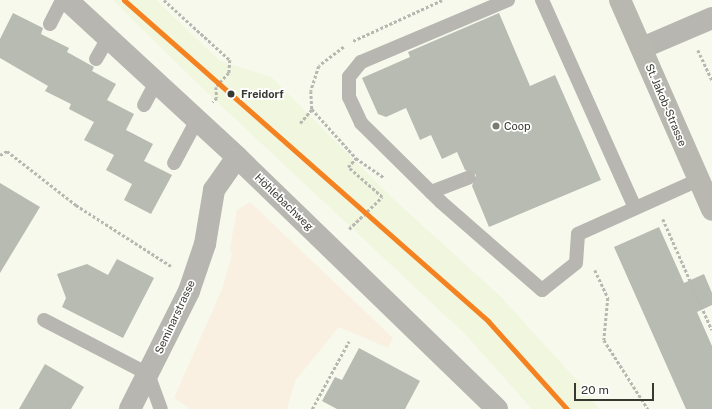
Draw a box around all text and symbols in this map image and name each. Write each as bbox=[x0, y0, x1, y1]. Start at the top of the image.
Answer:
street label: St. Jakob-Strasse bbox=[643, 62, 689, 148]
marker: Freidorf bbox=[224, 87, 238, 101]
place label: Freidorf bbox=[241, 87, 284, 101]
place label: Coop bbox=[504, 119, 531, 133]
marker: Coop bbox=[491, 121, 501, 131]
street label: Höhlebachweg bbox=[252, 171, 316, 233]
street label: Seminarstrasse bbox=[152, 278, 198, 356]
scale bar bbox=[576, 375, 656, 401]
text: 20 m bbox=[581, 383, 609, 397]

